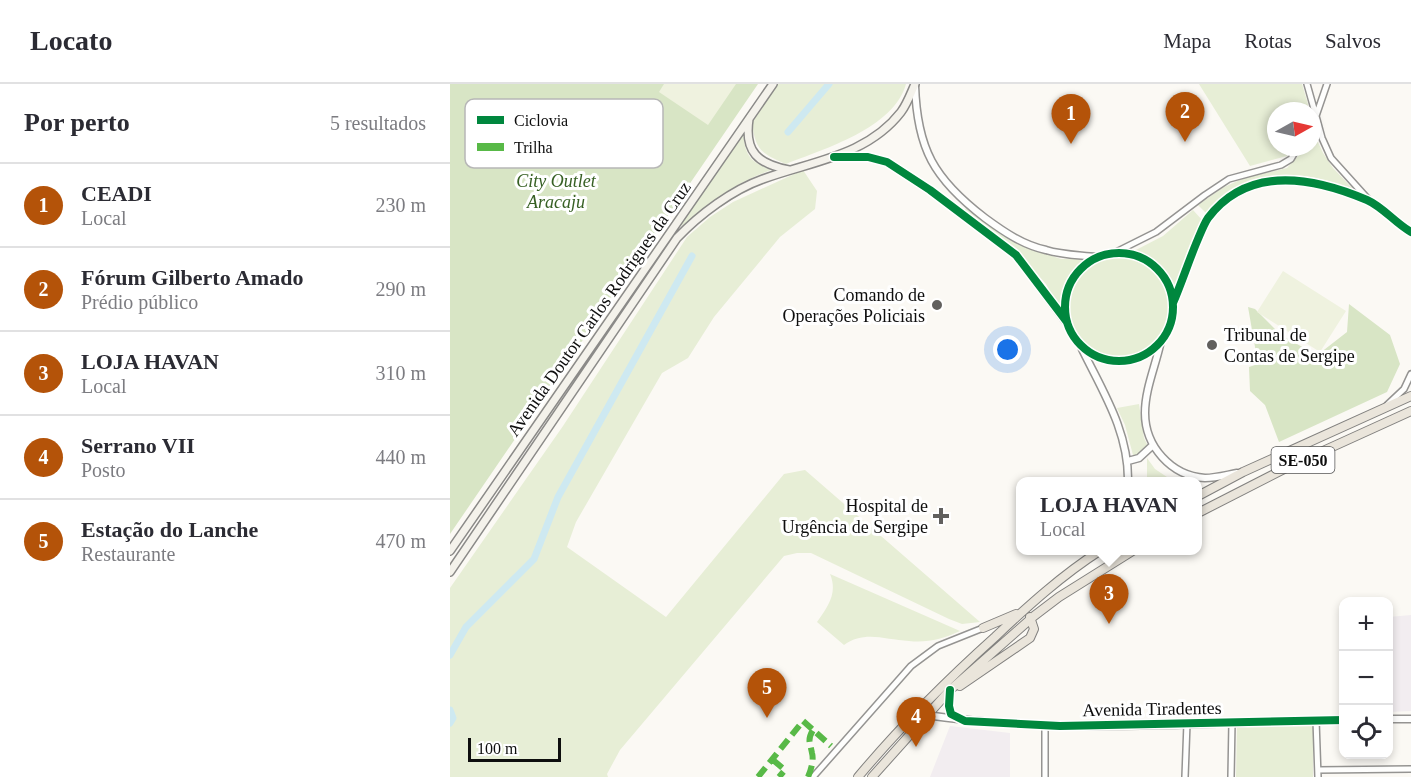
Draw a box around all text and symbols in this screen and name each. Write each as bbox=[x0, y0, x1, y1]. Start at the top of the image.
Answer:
text: Locato bbox=[30, 25, 112, 56]
text: Mapa bbox=[1163, 29, 1211, 53]
text: Rotas bbox=[1244, 29, 1292, 53]
text: Salvos bbox=[1325, 29, 1381, 53]
pin: 2 bbox=[1166, 92, 1204, 142]
pin: 1 bbox=[1052, 94, 1090, 144]
legend bbox=[465, 99, 663, 168]
north arrow bbox=[1267, 102, 1321, 156]
text: Por perto bbox=[24, 108, 130, 137]
text: 5 resultados bbox=[330, 112, 426, 134]
text: Ciclovia bbox=[514, 112, 568, 129]
text: Trilha bbox=[514, 139, 553, 156]
park label: City Outlet Aracaju bbox=[516, 171, 597, 212]
street label: Avenida Doutor Carlos Rodrigues da Cruz bbox=[503, 178, 695, 440]
text: CEADI bbox=[81, 181, 152, 206]
text: 1 bbox=[39, 194, 49, 216]
text: 230 m bbox=[375, 194, 426, 216]
text: Local bbox=[81, 207, 127, 229]
text: Fórum Gilberto Amado bbox=[81, 265, 303, 290]
text: 2 bbox=[39, 278, 49, 300]
text: 290 m bbox=[375, 278, 426, 300]
place label: Comando de Operações Policiais bbox=[783, 285, 925, 326]
text: Prédio público bbox=[81, 291, 198, 313]
marker: Comando de Operações Policiais bbox=[930, 298, 944, 312]
place label: Tribunal de Contas de Sergipe bbox=[1224, 325, 1355, 366]
your location bbox=[993, 335, 1022, 364]
marker: Tribunal de Contas de Sergipe bbox=[1205, 338, 1219, 352]
text: LOJA HAVAN bbox=[81, 349, 219, 374]
text: 3 bbox=[39, 362, 49, 384]
text: 310 m bbox=[375, 362, 426, 384]
text: Local bbox=[81, 375, 127, 397]
text: Serrano VII bbox=[81, 433, 195, 458]
text: 4 bbox=[39, 446, 49, 468]
text: 440 m bbox=[375, 446, 426, 468]
road number: SE-050 bbox=[1272, 447, 1334, 473]
text: Posto bbox=[81, 459, 125, 481]
popup bbox=[1016, 477, 1202, 555]
text: LOJA HAVAN bbox=[1040, 492, 1178, 517]
place label: Hospital de Urgência de Sergipe bbox=[782, 496, 928, 537]
marker: Hospital de Urgência de Sergipe bbox=[932, 507, 950, 525]
text: Estação do Lanche bbox=[81, 517, 258, 542]
text: Local bbox=[1040, 518, 1086, 540]
text: 5 bbox=[39, 530, 49, 552]
text: 470 m bbox=[375, 530, 426, 552]
text: Restaurante bbox=[81, 543, 175, 565]
pin: 3 bbox=[1090, 574, 1128, 624]
map controls bbox=[1339, 597, 1393, 759]
button: + bbox=[1339, 597, 1393, 651]
button: − bbox=[1339, 651, 1393, 705]
pin: 5 bbox=[748, 668, 786, 718]
pin: 4 bbox=[896, 698, 936, 747]
street label: Avenida Tiradentes bbox=[1082, 698, 1222, 720]
button: locate bbox=[1339, 705, 1393, 759]
scale bar bbox=[468, 735, 561, 762]
text: 100 m bbox=[477, 740, 517, 757]

